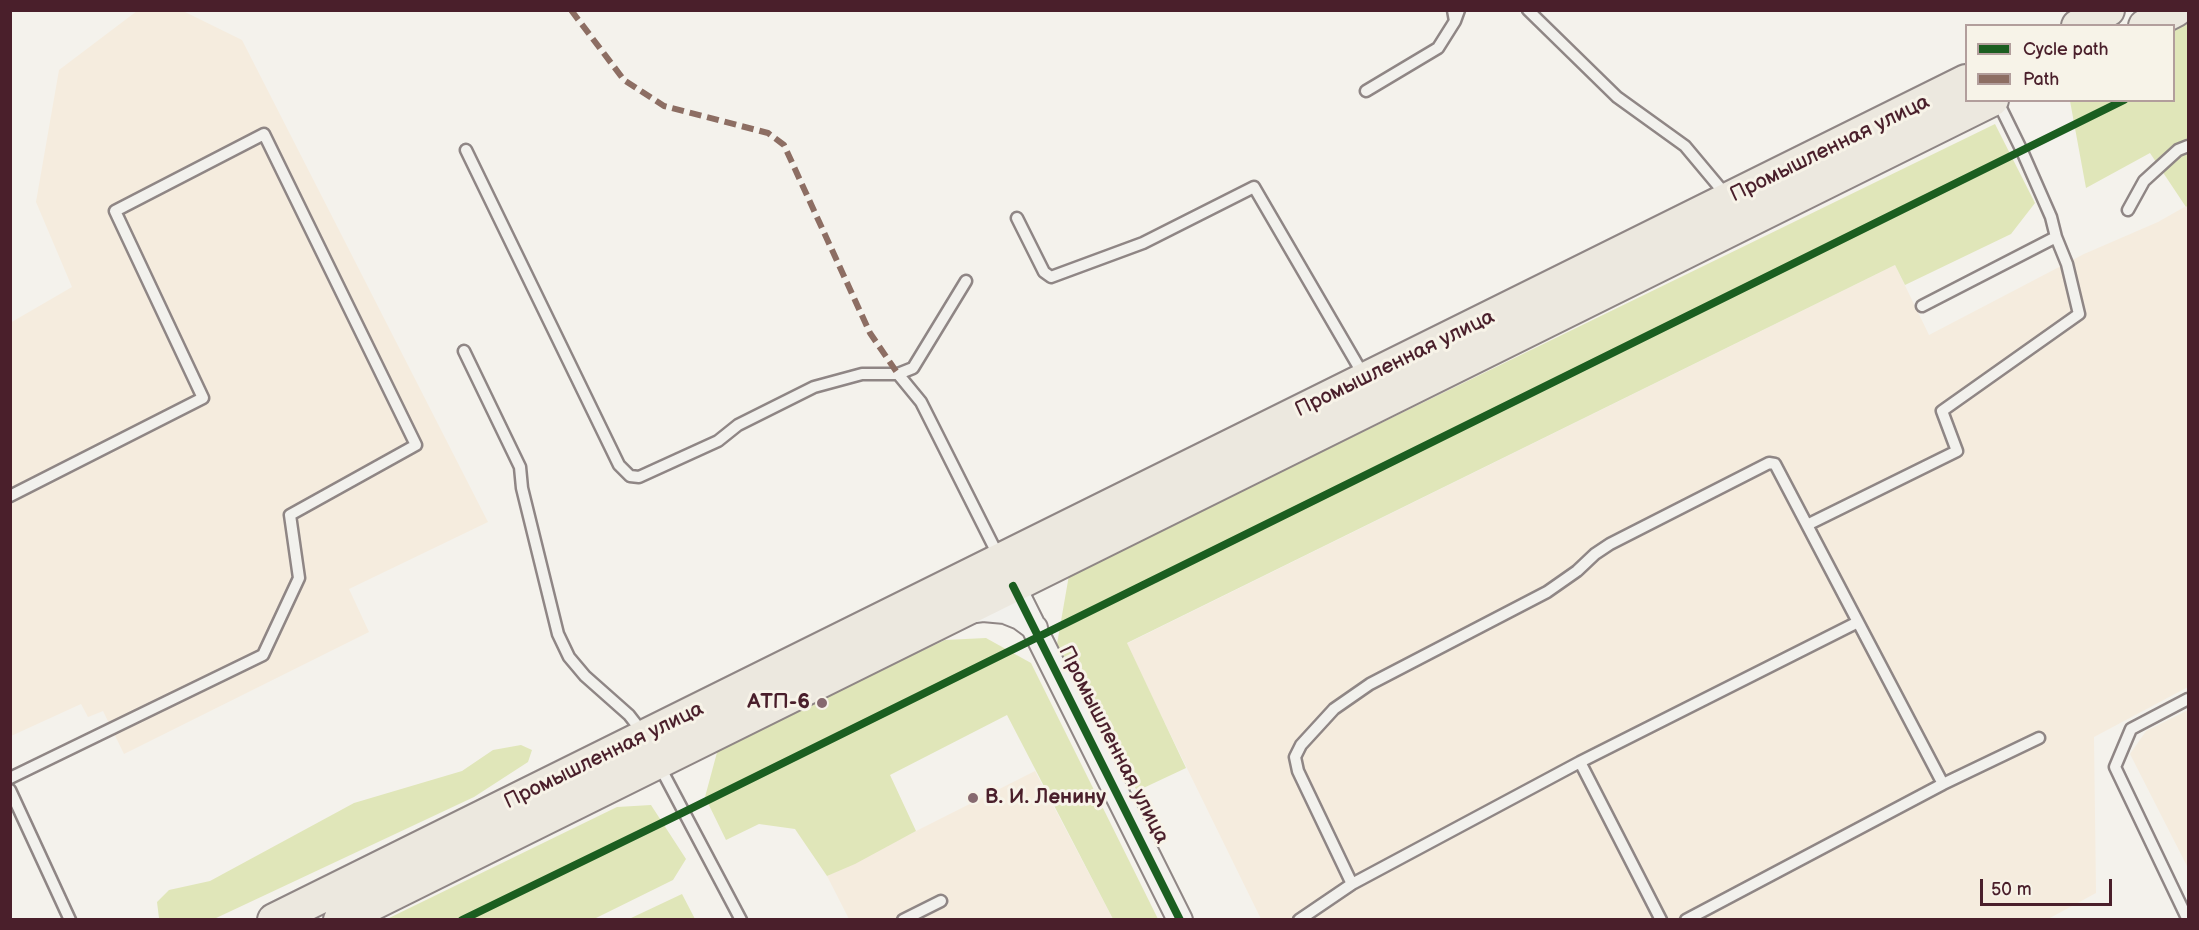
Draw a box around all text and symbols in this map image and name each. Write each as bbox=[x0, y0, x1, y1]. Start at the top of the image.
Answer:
legend bbox=[1965, 24, 2175, 102]
text: Cycle path bbox=[2023, 39, 2109, 60]
text: Path bbox=[2023, 69, 2059, 90]
street label: Промышленная улица bbox=[1726, 90, 1934, 208]
street label: Промышленная улица bbox=[1291, 305, 1499, 423]
street label: Промышленная улица bbox=[1052, 642, 1174, 848]
place label: АТП-6 bbox=[747, 690, 810, 716]
marker: АТП-6 bbox=[815, 696, 829, 710]
street label: Промышленная улица bbox=[500, 697, 708, 815]
place label: В. И. Ленину bbox=[985, 785, 1106, 811]
marker: В. И. Ленину bbox=[966, 791, 980, 805]
scale bar bbox=[1983, 867, 2115, 905]
text: 50 m bbox=[1991, 879, 2032, 900]

